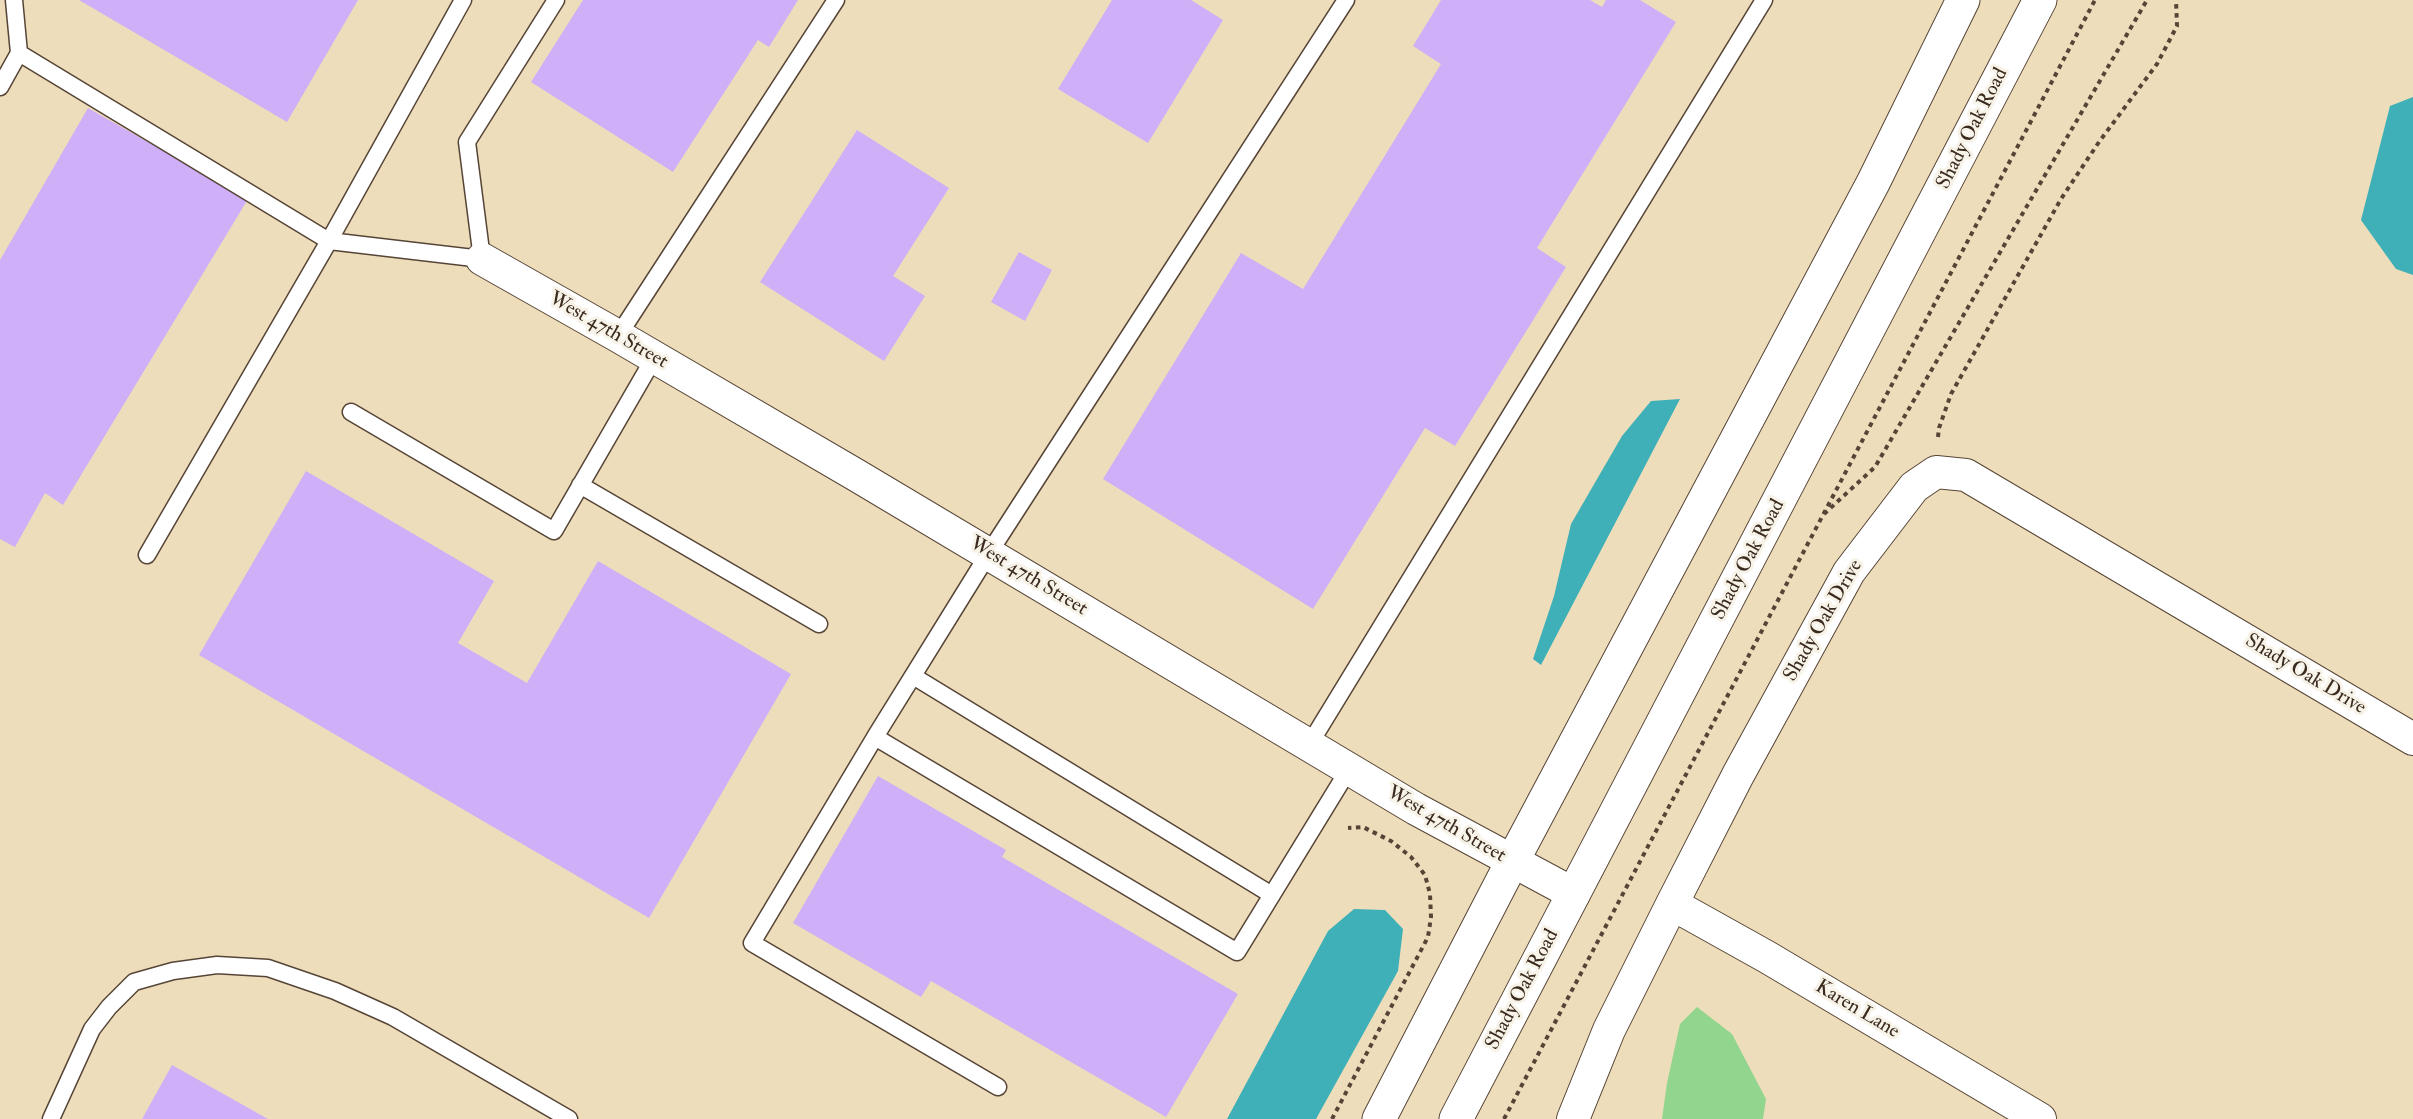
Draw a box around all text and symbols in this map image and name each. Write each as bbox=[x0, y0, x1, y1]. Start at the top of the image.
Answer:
street label: Shady Oak Road bbox=[1932, 64, 2014, 194]
street label: West 47th Street bbox=[544, 287, 672, 375]
street label: Shady Oak Road bbox=[1707, 496, 1791, 624]
street label: West 47th Street bbox=[965, 532, 1091, 622]
street label: Shady Oak Drive bbox=[1779, 556, 1869, 686]
street label: Shady Oak Drive bbox=[2240, 629, 2370, 721]
street label: West 47th Street bbox=[1382, 781, 1510, 869]
street label: Shady Oak Road bbox=[1481, 926, 1565, 1054]
street label: Karen Lane bbox=[1811, 976, 1903, 1044]

